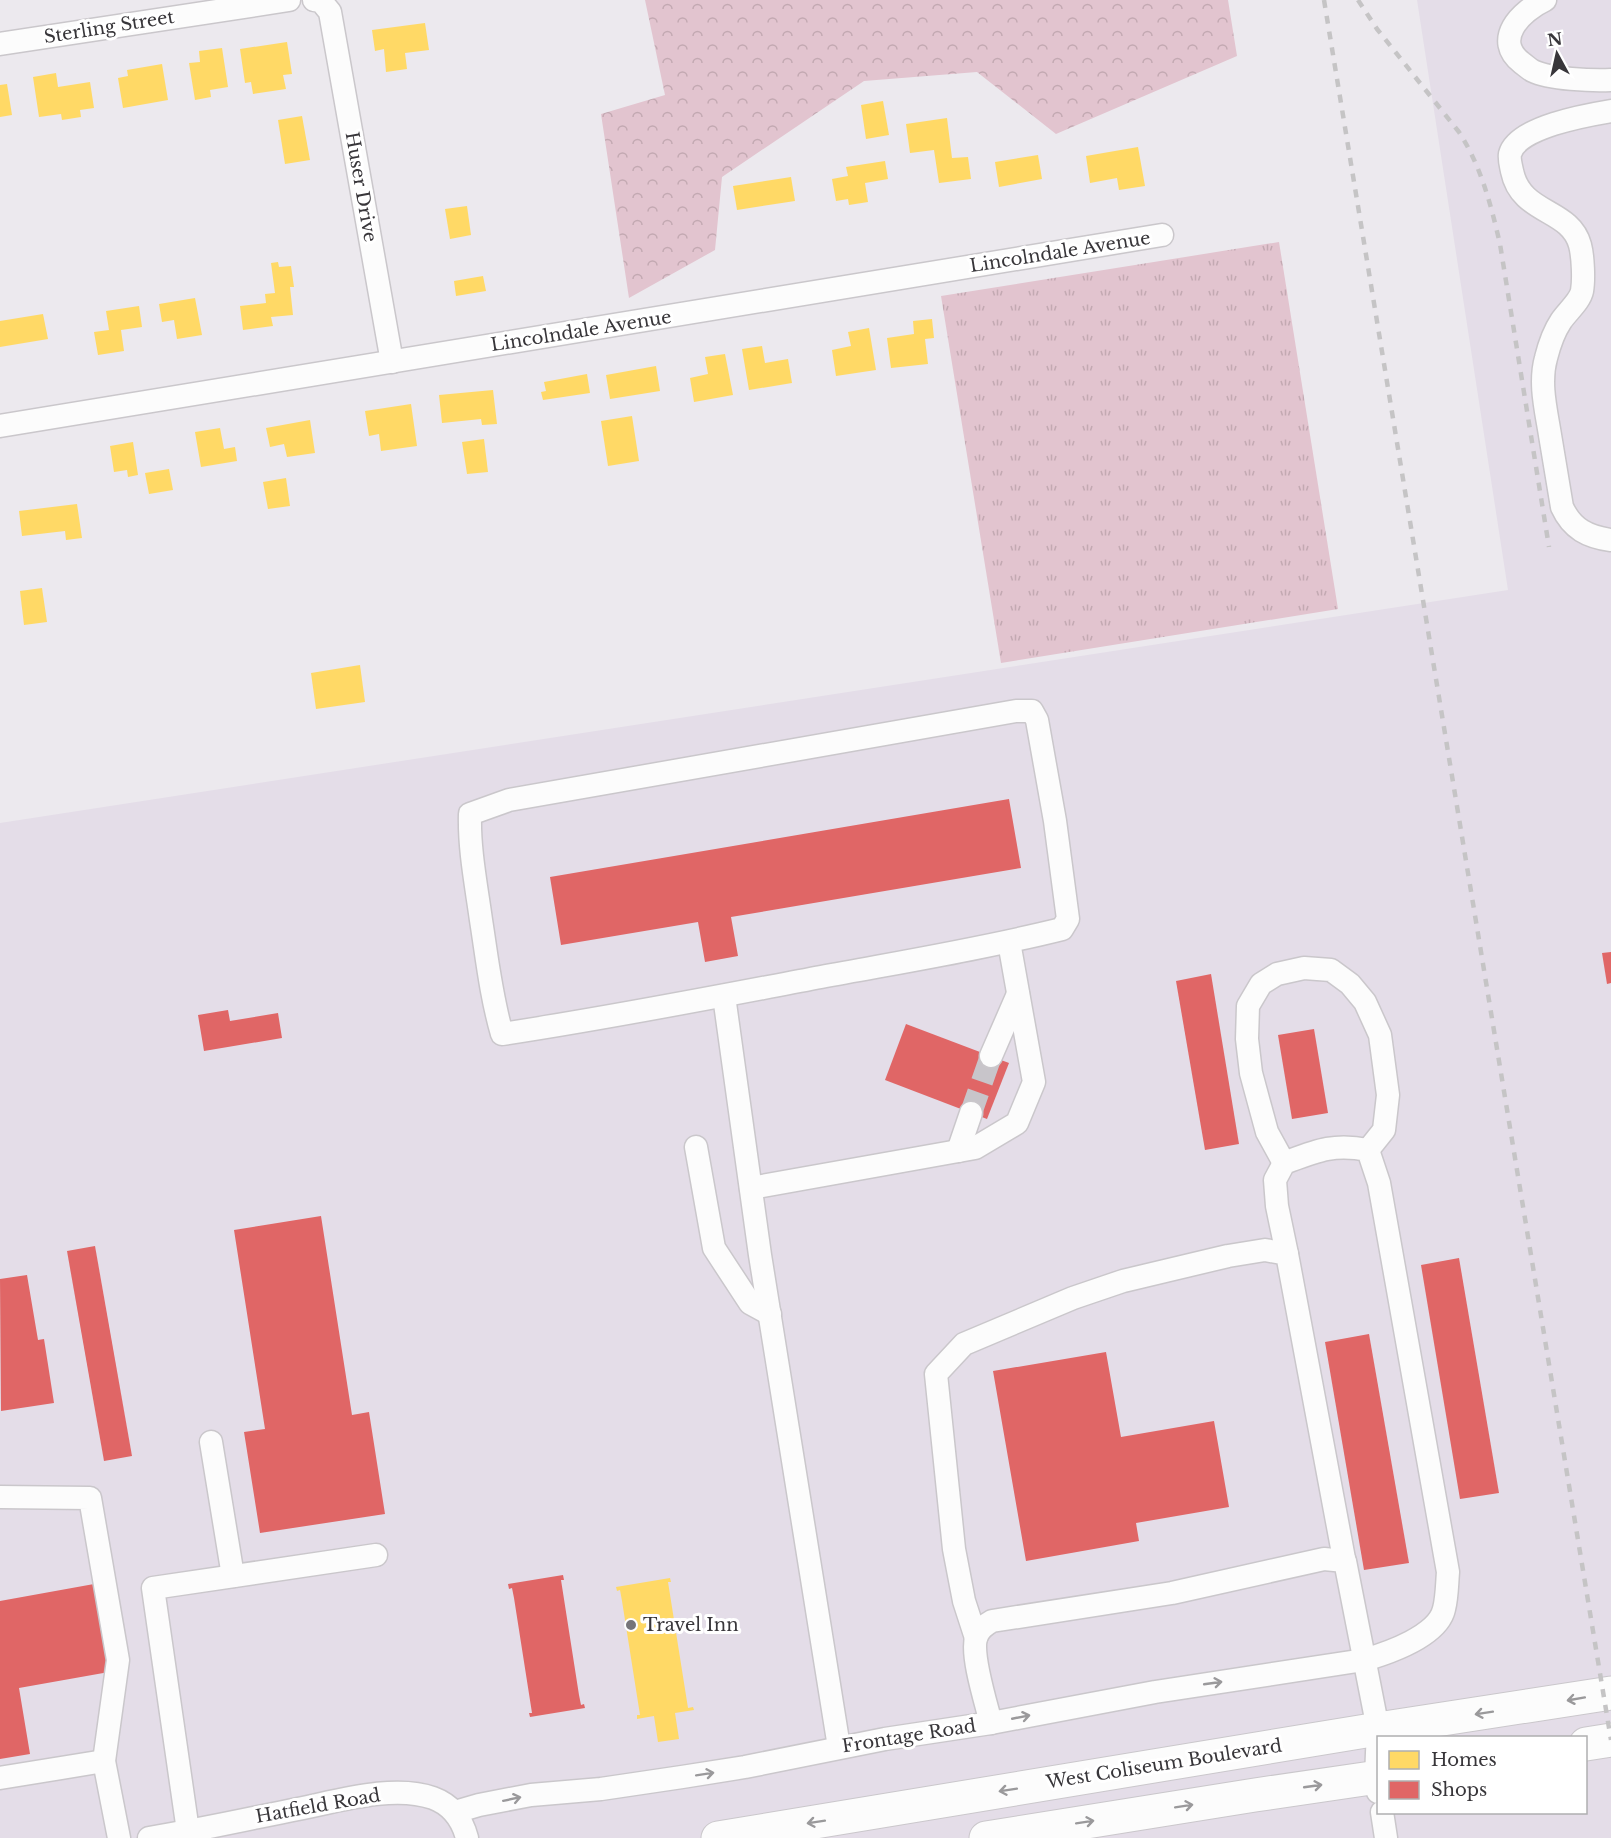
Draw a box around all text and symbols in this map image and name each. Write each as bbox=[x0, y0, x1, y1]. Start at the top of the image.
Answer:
street label: Sterling Street bbox=[42, 6, 176, 48]
north arrow bbox=[1527, 24, 1587, 84]
text: N bbox=[1546, 28, 1564, 50]
street label: Huser Drive bbox=[340, 130, 382, 244]
street label: Lincolndale Avenue bbox=[968, 227, 1152, 277]
street label: Lincolndale Avenue bbox=[489, 306, 673, 356]
place label: Travel Inn bbox=[643, 1614, 739, 1636]
marker: Travel Inn bbox=[624, 1618, 638, 1632]
one-way arrow bbox=[1203, 1678, 1223, 1689]
one-way arrow bbox=[1567, 1694, 1587, 1705]
one-way arrow bbox=[1475, 1708, 1494, 1719]
one-way arrow bbox=[1011, 1711, 1031, 1722]
street label: Frontage Road bbox=[840, 1715, 978, 1757]
street label: West Coliseum Boulevard bbox=[1044, 1734, 1283, 1794]
legend bbox=[1377, 1736, 1587, 1814]
text: Homes bbox=[1431, 1749, 1497, 1771]
one-way arrow bbox=[695, 1768, 715, 1779]
text: Shops bbox=[1431, 1779, 1487, 1801]
one-way arrow bbox=[1302, 1781, 1322, 1792]
street label: Hatfield Road bbox=[254, 1784, 382, 1828]
one-way arrow bbox=[999, 1785, 1018, 1796]
one-way arrow bbox=[502, 1793, 521, 1804]
one-way arrow bbox=[1174, 1800, 1194, 1811]
one-way arrow bbox=[1075, 1816, 1095, 1827]
one-way arrow bbox=[806, 1817, 826, 1828]

